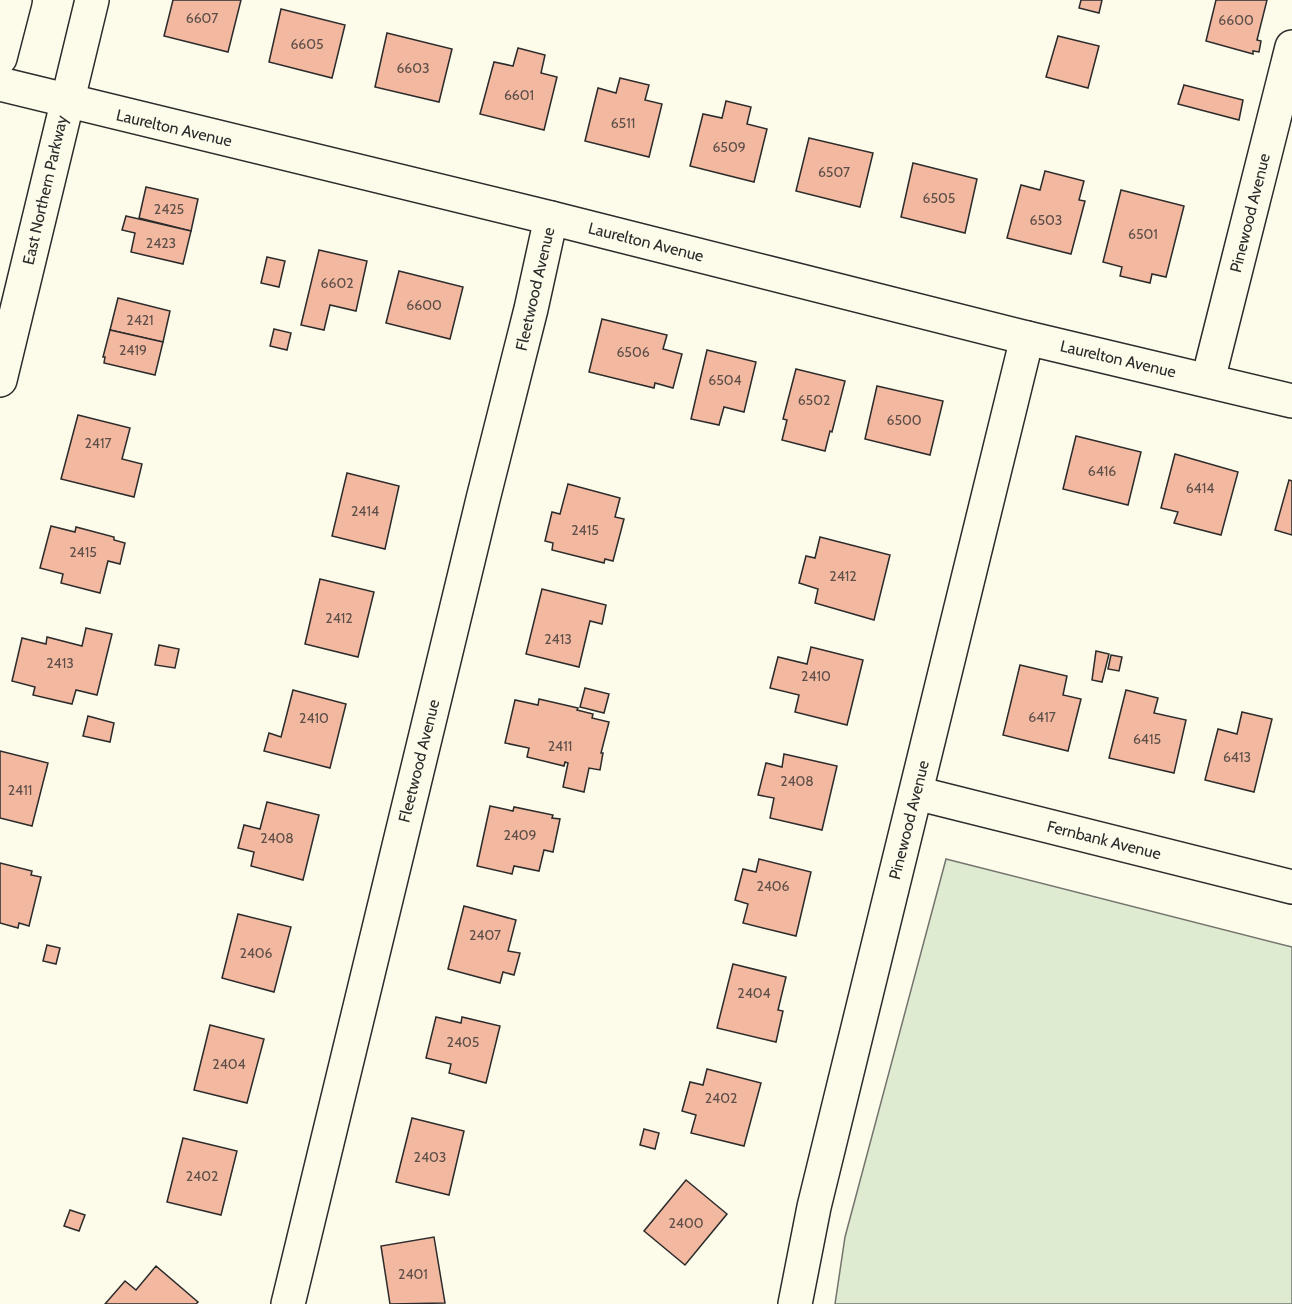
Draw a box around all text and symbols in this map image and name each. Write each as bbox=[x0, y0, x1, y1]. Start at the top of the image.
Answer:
house number: 6607 bbox=[186, 9, 218, 27]
house number: 6600 bbox=[1218, 11, 1254, 29]
house number: 6605 bbox=[290, 35, 324, 53]
house number: 6603 bbox=[396, 59, 430, 77]
house number: 6601 bbox=[504, 86, 534, 104]
street label: Laurelton Avenue bbox=[114, 105, 234, 151]
street label: East Northern Parkway bbox=[19, 113, 71, 267]
house number: 6511 bbox=[611, 114, 635, 132]
house number: 6509 bbox=[712, 138, 746, 156]
street label: Pinewood Avenue bbox=[1226, 152, 1274, 274]
house number: 6507 bbox=[818, 163, 850, 181]
house number: 6505 bbox=[923, 189, 955, 207]
house number: 2425 bbox=[154, 200, 184, 218]
house number: 6503 bbox=[1030, 211, 1062, 229]
street label: Laurelton Avenue bbox=[586, 218, 706, 266]
street label: Fleetwood Avenue bbox=[512, 225, 558, 353]
house number: 6501 bbox=[1128, 225, 1158, 243]
house number: 2423 bbox=[146, 234, 176, 252]
house number: 6602 bbox=[320, 274, 354, 292]
house number: 6600 bbox=[406, 296, 442, 314]
house number: 2421 bbox=[126, 311, 154, 329]
street label: Laurelton Avenue bbox=[1058, 336, 1178, 382]
house number: 2419 bbox=[119, 341, 147, 359]
house number: 6506 bbox=[616, 343, 650, 361]
house number: 6504 bbox=[708, 371, 742, 389]
house number: 6502 bbox=[798, 391, 830, 409]
house number: 6500 bbox=[886, 411, 922, 429]
house number: 2417 bbox=[84, 434, 112, 452]
house number: 6416 bbox=[1088, 462, 1116, 480]
house number: 6414 bbox=[1186, 479, 1214, 497]
house number: 2414 bbox=[351, 502, 379, 520]
house number: 2415 bbox=[571, 521, 599, 539]
house number: 2415 bbox=[69, 543, 97, 561]
house number: 2412 bbox=[829, 567, 857, 585]
house number: 2412 bbox=[325, 609, 353, 627]
house number: 2413 bbox=[544, 630, 572, 648]
house number: 2413 bbox=[46, 654, 74, 672]
house number: 2410 bbox=[801, 667, 831, 685]
street label: Fleetwood Avenue bbox=[395, 697, 443, 825]
house number: 6417 bbox=[1028, 708, 1056, 726]
house number: 2410 bbox=[299, 709, 329, 727]
house number: 6415 bbox=[1133, 730, 1161, 748]
house number: 2411 bbox=[548, 737, 572, 755]
house number: 6413 bbox=[1223, 748, 1251, 766]
street label: Pinewood Avenue bbox=[885, 759, 933, 881]
house number: 2408 bbox=[780, 772, 814, 790]
house number: 2411 bbox=[8, 781, 32, 799]
street label: Fernbank Avenue bbox=[1045, 817, 1163, 863]
house number: 2409 bbox=[503, 826, 537, 844]
house number: 2408 bbox=[260, 829, 294, 847]
house number: 2406 bbox=[756, 877, 790, 895]
house number: 2407 bbox=[469, 926, 501, 944]
house number: 2406 bbox=[239, 944, 273, 962]
house number: 2404 bbox=[737, 984, 771, 1002]
house number: 2405 bbox=[447, 1033, 479, 1051]
house number: 2404 bbox=[212, 1055, 246, 1073]
house number: 2402 bbox=[705, 1089, 737, 1107]
house number: 2403 bbox=[414, 1148, 446, 1166]
house number: 2402 bbox=[186, 1167, 218, 1185]
house number: 2400 bbox=[669, 1214, 704, 1232]
house number: 2401 bbox=[398, 1265, 428, 1283]

